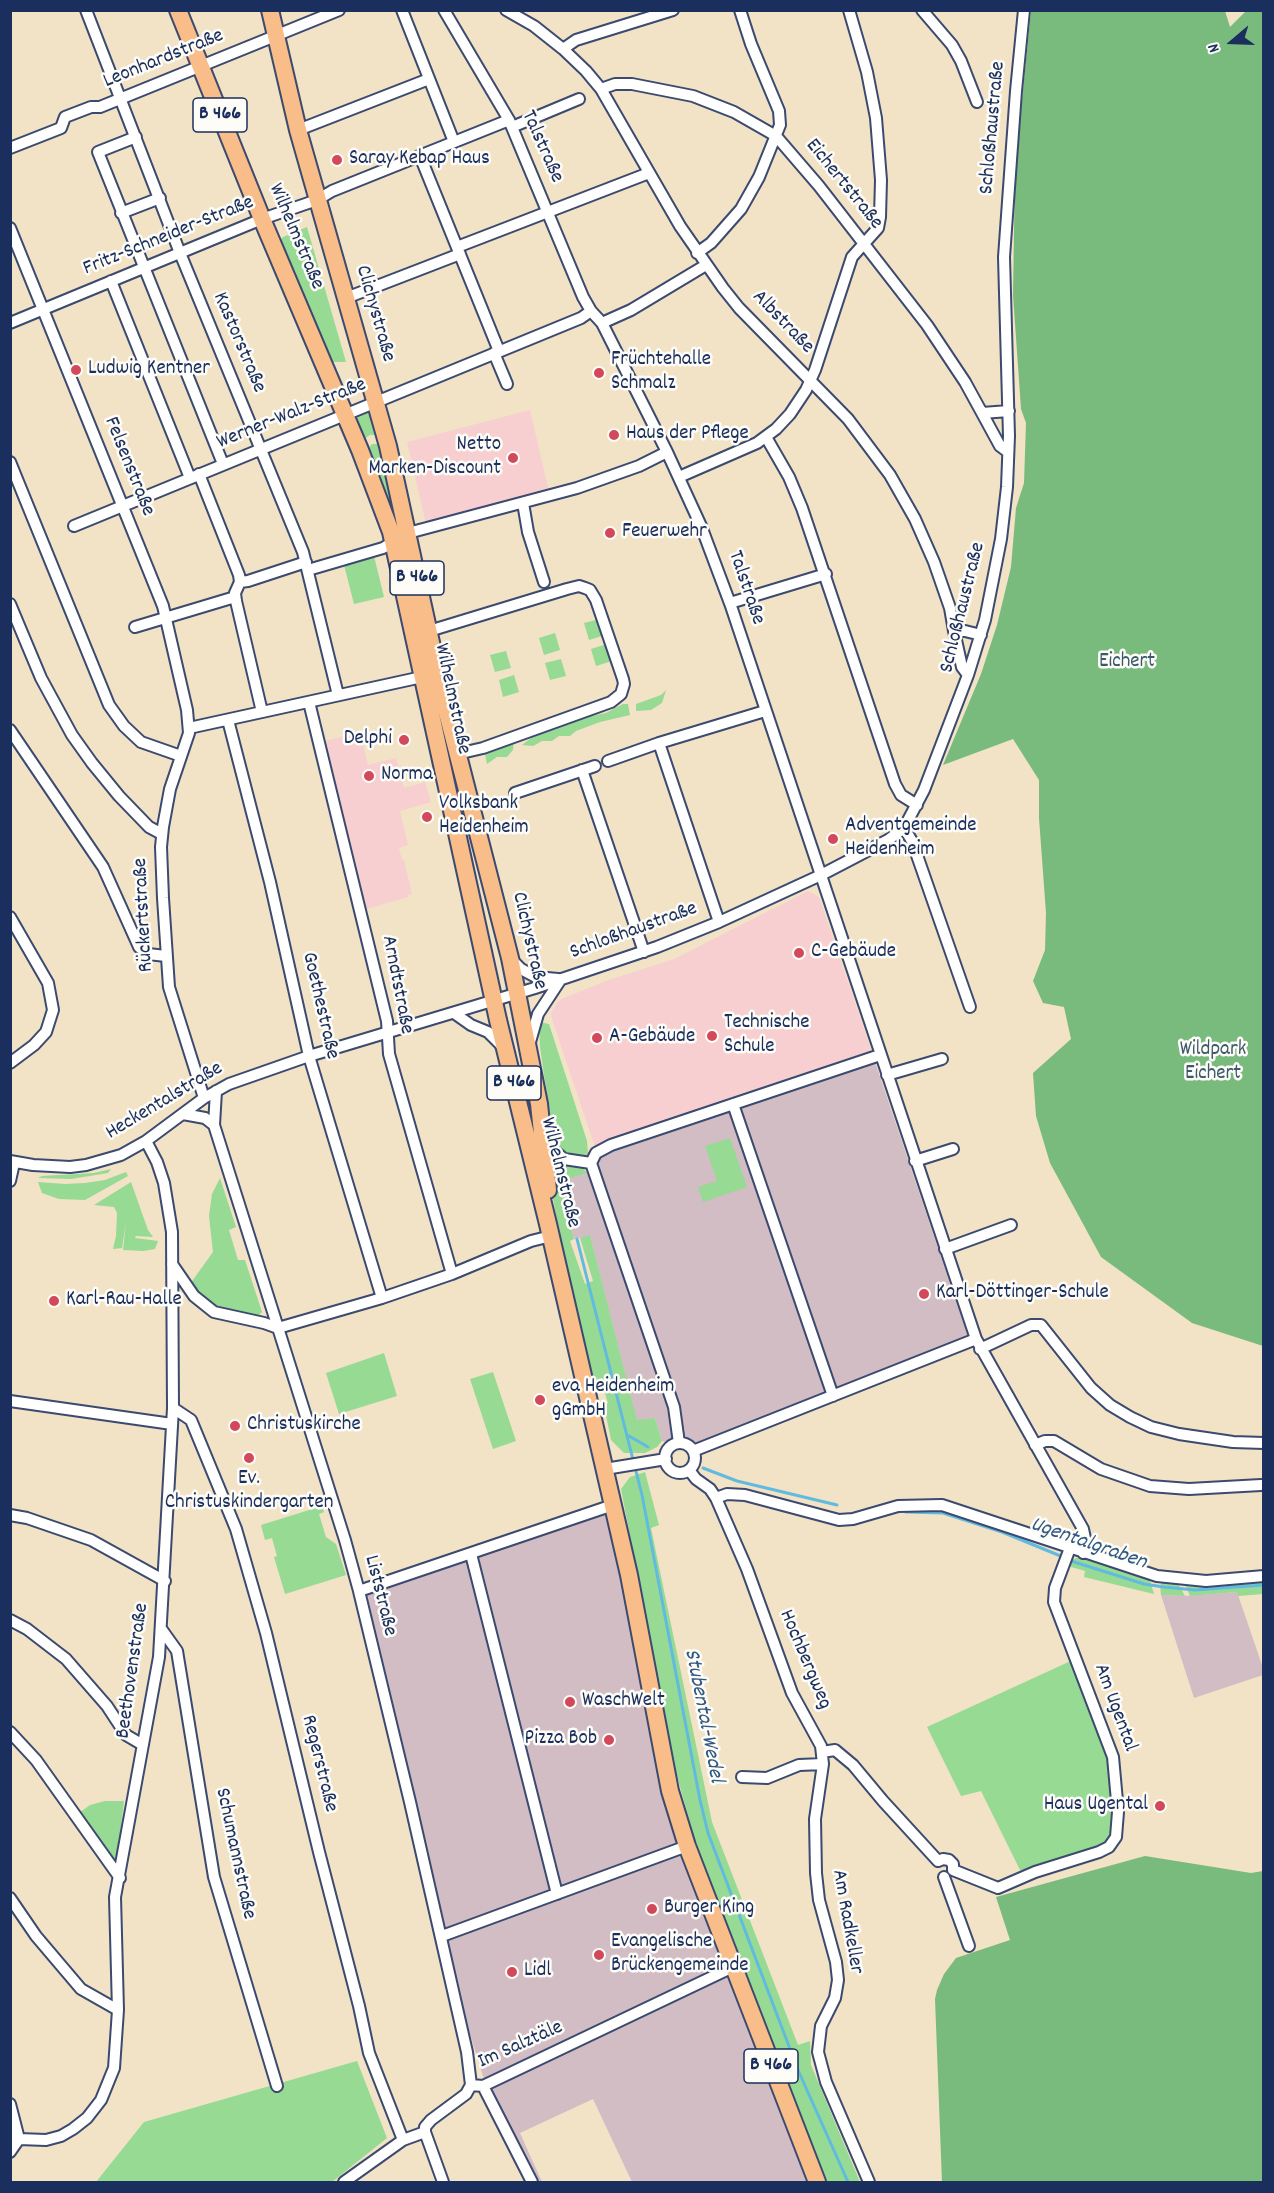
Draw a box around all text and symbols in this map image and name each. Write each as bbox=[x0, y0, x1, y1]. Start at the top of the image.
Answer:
north arrow bbox=[1202, 12, 1262, 72]
street label: Leonhardstraße bbox=[100, 24, 228, 96]
text: N bbox=[1202, 41, 1227, 56]
street label: Schloßhaustraße bbox=[976, 60, 1012, 196]
road number: B 466 bbox=[193, 98, 247, 132]
street label: Talstraße bbox=[514, 107, 568, 187]
street label: Eichertstraße bbox=[799, 134, 887, 236]
place label: Saray Kebap Haus bbox=[349, 147, 490, 173]
marker: Saray Kebap Haus bbox=[330, 153, 344, 167]
street label: Wilhelmstraße bbox=[261, 180, 329, 294]
street label: Fritz-Schneider-Straße bbox=[80, 191, 258, 283]
street label: Clichystraße bbox=[348, 263, 400, 365]
street label: Albstraße bbox=[745, 286, 819, 360]
street label: Kastorstraße bbox=[206, 289, 270, 397]
place label: Früchtehalle Schmalz bbox=[611, 348, 711, 398]
place label: Ludwig Kentner bbox=[88, 357, 210, 383]
marker: Ludwig Kentner bbox=[69, 363, 83, 377]
marker: Früchtehalle Schmalz bbox=[592, 366, 606, 380]
street label: Werner-Walz-Straße bbox=[214, 374, 370, 456]
street label: Felsenstraße bbox=[97, 414, 159, 520]
place label: Haus der Pflege bbox=[626, 422, 749, 448]
marker: Haus der Pflege bbox=[607, 428, 621, 442]
place label: Netto Marken-Discount bbox=[369, 433, 501, 483]
marker: Netto Marken-Discount bbox=[506, 451, 520, 465]
place label: Feuerwehr bbox=[622, 520, 707, 546]
marker: Feuerwehr bbox=[603, 526, 617, 540]
street label: Schloßhaustraße bbox=[936, 540, 992, 676]
street label: Talstraße bbox=[721, 548, 769, 628]
road number: B 466 bbox=[390, 561, 444, 595]
street label: Wilhelmstraße bbox=[427, 641, 475, 757]
park label: Eichert bbox=[1099, 650, 1155, 676]
place label: Delphi bbox=[344, 727, 392, 753]
marker: Delphi bbox=[397, 733, 411, 747]
place label: Norma bbox=[381, 763, 433, 789]
marker: Norma bbox=[362, 769, 376, 783]
place label: Volksbank Heidenheim bbox=[439, 792, 529, 842]
marker: Volksbank Heidenheim bbox=[420, 810, 434, 824]
place label: Adventgemeinde Heidenheim bbox=[845, 814, 977, 864]
marker: Adventgemeinde Heidenheim bbox=[826, 832, 840, 846]
street label: Rückertstraße bbox=[129, 857, 161, 973]
street label: Clichystraße bbox=[505, 890, 551, 992]
street label: Schloßhaustraße bbox=[567, 897, 701, 967]
street label: Arndtstraße bbox=[374, 934, 418, 1036]
place label: C-Gebäude bbox=[811, 940, 896, 966]
marker: C-Gebäude bbox=[792, 946, 806, 960]
street label: Goethestraße bbox=[294, 950, 344, 1062]
place label: Technische Schule bbox=[724, 1011, 809, 1061]
place label: A-Gebäude bbox=[609, 1025, 695, 1051]
marker: Technische Schule bbox=[705, 1029, 719, 1043]
marker: A-Gebäude bbox=[590, 1031, 604, 1045]
park label: Wildpark Eichert bbox=[1180, 1038, 1246, 1088]
street label: Heckentalstraße bbox=[102, 1057, 228, 1147]
road number: B 466 bbox=[487, 1066, 541, 1100]
street label: Wilhelmstraße bbox=[533, 1115, 585, 1231]
place label: Karl-Döttinger-Schule bbox=[936, 1281, 1109, 1307]
marker: Karl-Döttinger-Schule bbox=[917, 1287, 931, 1301]
place label: Karl-Rau-Halle bbox=[66, 1288, 182, 1314]
marker: Karl-Rau-Halle bbox=[47, 1294, 61, 1308]
place label: eva Heidenheim gGmbH bbox=[552, 1375, 674, 1425]
marker: eva Heidenheim gGmbH bbox=[533, 1393, 547, 1407]
place label: Christuskirche bbox=[247, 1413, 361, 1439]
marker: Christuskirche bbox=[228, 1419, 242, 1433]
marker: Ev. Christuskindergarten bbox=[242, 1451, 256, 1465]
place label: Ev. Christuskindergarten bbox=[165, 1467, 333, 1517]
water label: Ugentalgraben bbox=[1026, 1513, 1150, 1577]
street label: Liststraße bbox=[357, 1553, 401, 1639]
street label: Beethovenstraße bbox=[112, 1602, 156, 1740]
street label: Hochbergweg bbox=[772, 1607, 836, 1713]
water label: Stubental-Wedel bbox=[676, 1647, 728, 1785]
street label: Am Ugental bbox=[1087, 1661, 1141, 1755]
place label: WaschWelt bbox=[582, 1689, 665, 1715]
marker: WaschWelt bbox=[563, 1695, 577, 1709]
street label: Regerstraße bbox=[294, 1713, 342, 1815]
place label: Pizza Bob bbox=[525, 1727, 597, 1753]
marker: Pizza Bob bbox=[602, 1733, 616, 1747]
street label: Schumannstraße bbox=[208, 1786, 260, 1922]
place label: Haus Ugental bbox=[1044, 1793, 1148, 1819]
marker: Haus Ugental bbox=[1153, 1799, 1167, 1813]
street label: Am Radkeller bbox=[824, 1868, 868, 1976]
place label: Burger King bbox=[664, 1896, 754, 1922]
marker: Burger King bbox=[645, 1902, 659, 1916]
place label: Evangelische Brückengemeinde bbox=[611, 1930, 749, 1980]
marker: Evangelische Brückengemeinde bbox=[592, 1948, 606, 1962]
place label: Lidl bbox=[524, 1959, 551, 1985]
marker: Lidl bbox=[505, 1965, 519, 1979]
street label: Im Salztäle bbox=[475, 2016, 567, 2076]
road number: B 466 bbox=[744, 2049, 798, 2083]

